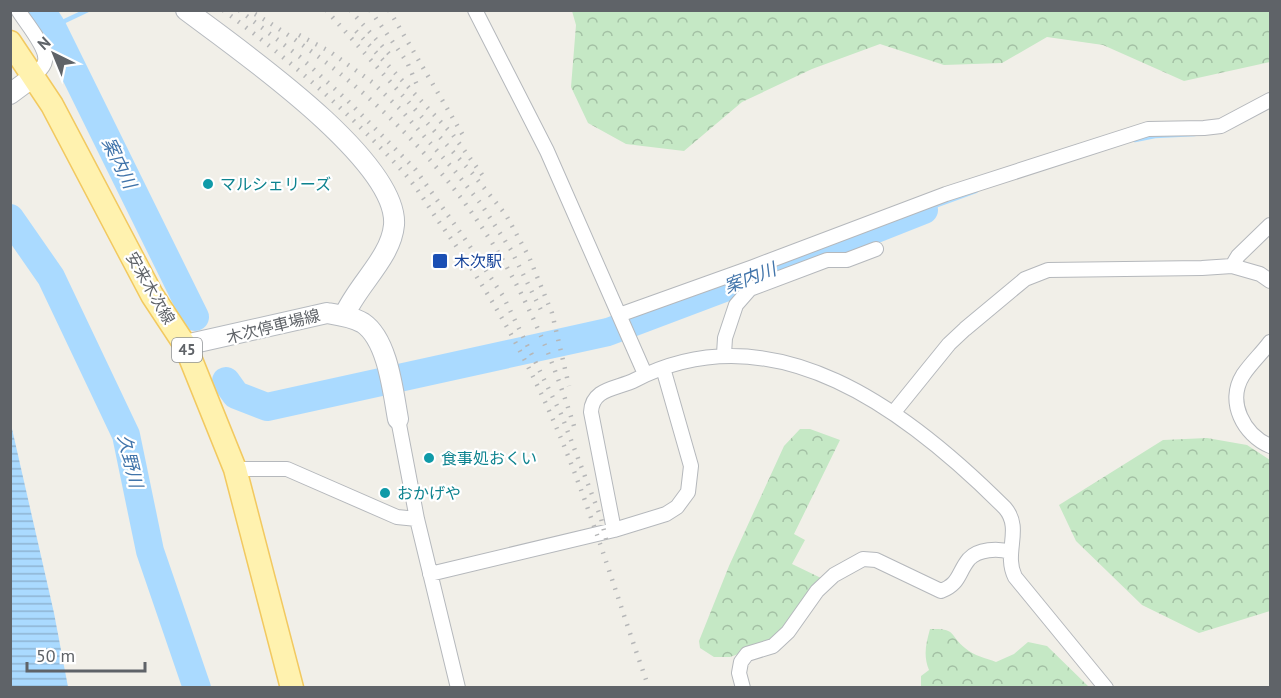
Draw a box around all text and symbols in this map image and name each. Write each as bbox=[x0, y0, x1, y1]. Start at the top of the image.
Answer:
north arrow bbox=[24, 24, 84, 84]
text: N bbox=[33, 32, 54, 54]
water label: 案内川 bbox=[97, 133, 142, 194]
place label: マルシェリーズ bbox=[220, 174, 331, 194]
marker: マルシェリーズ bbox=[201, 177, 215, 191]
street label: 安来木次線 bbox=[122, 248, 180, 328]
place label: 木次駅 bbox=[454, 251, 502, 271]
marker: 木次駅 bbox=[431, 252, 449, 270]
water label: 案内川 bbox=[720, 256, 781, 298]
street label: 木次停車場線 bbox=[224, 305, 322, 347]
road number: 45 bbox=[172, 338, 202, 362]
water label: 久野川 bbox=[113, 432, 149, 492]
place label: 食事処おくい bbox=[441, 448, 537, 468]
marker: 食事処おくい bbox=[422, 451, 436, 465]
place label: おかげや bbox=[397, 483, 461, 503]
marker: おかげや bbox=[378, 486, 392, 500]
scale bar bbox=[27, 635, 146, 673]
text: 50 m bbox=[36, 644, 75, 667]

